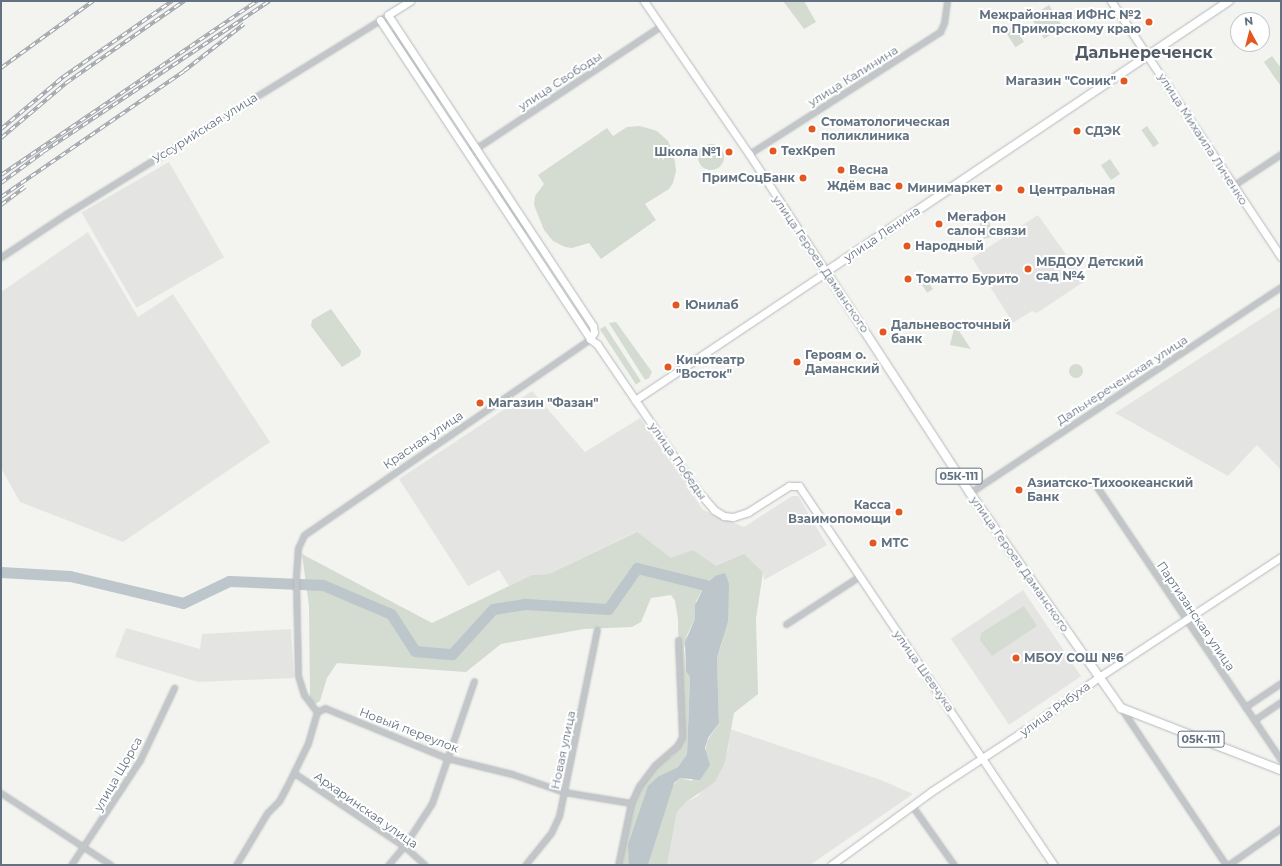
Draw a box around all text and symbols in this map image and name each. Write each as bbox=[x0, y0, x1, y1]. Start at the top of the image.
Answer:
place label: Межрайонная ИФНС №2 по Приморскому краю bbox=[979, 8, 1141, 36]
north arrow bbox=[1230, 12, 1270, 52]
text: N bbox=[1243, 14, 1254, 29]
marker: Межрайонная ИФНС №2 по Приморскому краю bbox=[1144, 17, 1154, 27]
street label: улица Калинина bbox=[805, 43, 901, 109]
district label: Дальнереченск bbox=[1075, 43, 1213, 63]
street label: улица Свободы bbox=[515, 49, 605, 113]
street label: улица Михаила Личенко bbox=[1155, 70, 1251, 208]
place label: Магазин "Соник" bbox=[1006, 74, 1116, 88]
marker: Магазин "Соник" bbox=[1119, 76, 1129, 86]
street label: Уссурийская улица bbox=[150, 90, 260, 166]
place label: Стоматологическая поликлиника bbox=[821, 115, 950, 143]
marker: Стоматологическая поликлиника bbox=[806, 123, 818, 135]
place label: СДЭК bbox=[1085, 124, 1121, 138]
marker: СДЭК bbox=[1072, 126, 1082, 136]
place label: ТехКреп bbox=[781, 144, 836, 158]
place label: Школа №1 bbox=[654, 145, 721, 159]
marker: ТехКреп bbox=[768, 146, 778, 156]
marker: Школа №1 bbox=[724, 147, 734, 157]
place label: Весна bbox=[849, 163, 888, 177]
marker: Весна bbox=[836, 165, 846, 175]
place label: ПримСоцБанк bbox=[702, 171, 795, 185]
marker: ПримСоцБанк bbox=[798, 173, 808, 183]
place label: Ждём вас bbox=[827, 179, 891, 193]
marker: Ждём вас bbox=[894, 181, 904, 191]
place label: Минимаркет bbox=[907, 181, 991, 195]
marker: Минимаркет bbox=[994, 183, 1004, 193]
place label: Центральная bbox=[1029, 183, 1115, 197]
marker: Центральная bbox=[1016, 185, 1026, 195]
street label: улица Героев Даманского bbox=[770, 193, 872, 335]
street label: улица Ленина bbox=[841, 203, 923, 265]
place label: Мегафон салон связи bbox=[947, 210, 1026, 238]
marker: Мегафон салон связи bbox=[934, 219, 944, 229]
place label: Народный bbox=[915, 239, 984, 253]
marker: Народный bbox=[902, 241, 912, 251]
place label: МБДОУ Детский сад №4 bbox=[1036, 255, 1143, 283]
marker: МБДОУ Детский сад №4 bbox=[1023, 264, 1033, 274]
place label: Томатто Бурито bbox=[916, 272, 1019, 286]
marker: Томатто Бурито bbox=[903, 274, 913, 284]
place label: Юнилаб bbox=[685, 298, 739, 312]
marker: Юнилаб bbox=[670, 299, 682, 311]
place label: Дальневосточный банк bbox=[891, 318, 1011, 346]
marker: Дальневосточный банк bbox=[878, 327, 888, 337]
street label: Дальнереченская улица bbox=[1054, 332, 1190, 428]
place label: Героям о. Даманский bbox=[805, 348, 879, 376]
place label: Кинотеатр "Восток" bbox=[676, 353, 745, 381]
marker: Героям о. Даманский bbox=[792, 357, 802, 367]
marker: Кинотеатр "Восток" bbox=[663, 362, 673, 372]
place label: Магазин "Фазан" bbox=[488, 396, 598, 410]
marker: Магазин "Фазан" bbox=[475, 398, 485, 408]
street label: Красная улица bbox=[380, 408, 466, 472]
street label: улица Победы bbox=[646, 420, 710, 502]
road number: 05К-111 bbox=[935, 467, 983, 485]
place label: Азиатско-Тихоокеанский Банк bbox=[1027, 476, 1193, 504]
marker: Азиатско-Тихоокеанский Банк bbox=[1014, 485, 1024, 495]
street label: улица Героев Даманского bbox=[968, 493, 1072, 635]
place label: Касса Взаимопомощи bbox=[788, 498, 891, 526]
marker: Касса Взаимопомощи bbox=[894, 507, 904, 517]
place label: МТС bbox=[881, 536, 909, 550]
marker: МТС bbox=[868, 538, 878, 548]
street label: Партизанская улица bbox=[1154, 559, 1238, 673]
street label: улица Шевчука bbox=[891, 627, 957, 715]
place label: МБОУ СОШ №6 bbox=[1024, 651, 1124, 665]
marker: МБОУ СОШ №6 bbox=[1011, 653, 1021, 663]
street label: улица Рябуха bbox=[1017, 679, 1093, 739]
street label: Новый переулок bbox=[357, 704, 461, 756]
street label: Новая улица bbox=[548, 710, 578, 790]
road number: 05К-111 bbox=[1177, 730, 1225, 748]
street label: улица Щорса bbox=[91, 734, 145, 814]
street label: Архаринская улица bbox=[311, 769, 421, 851]

